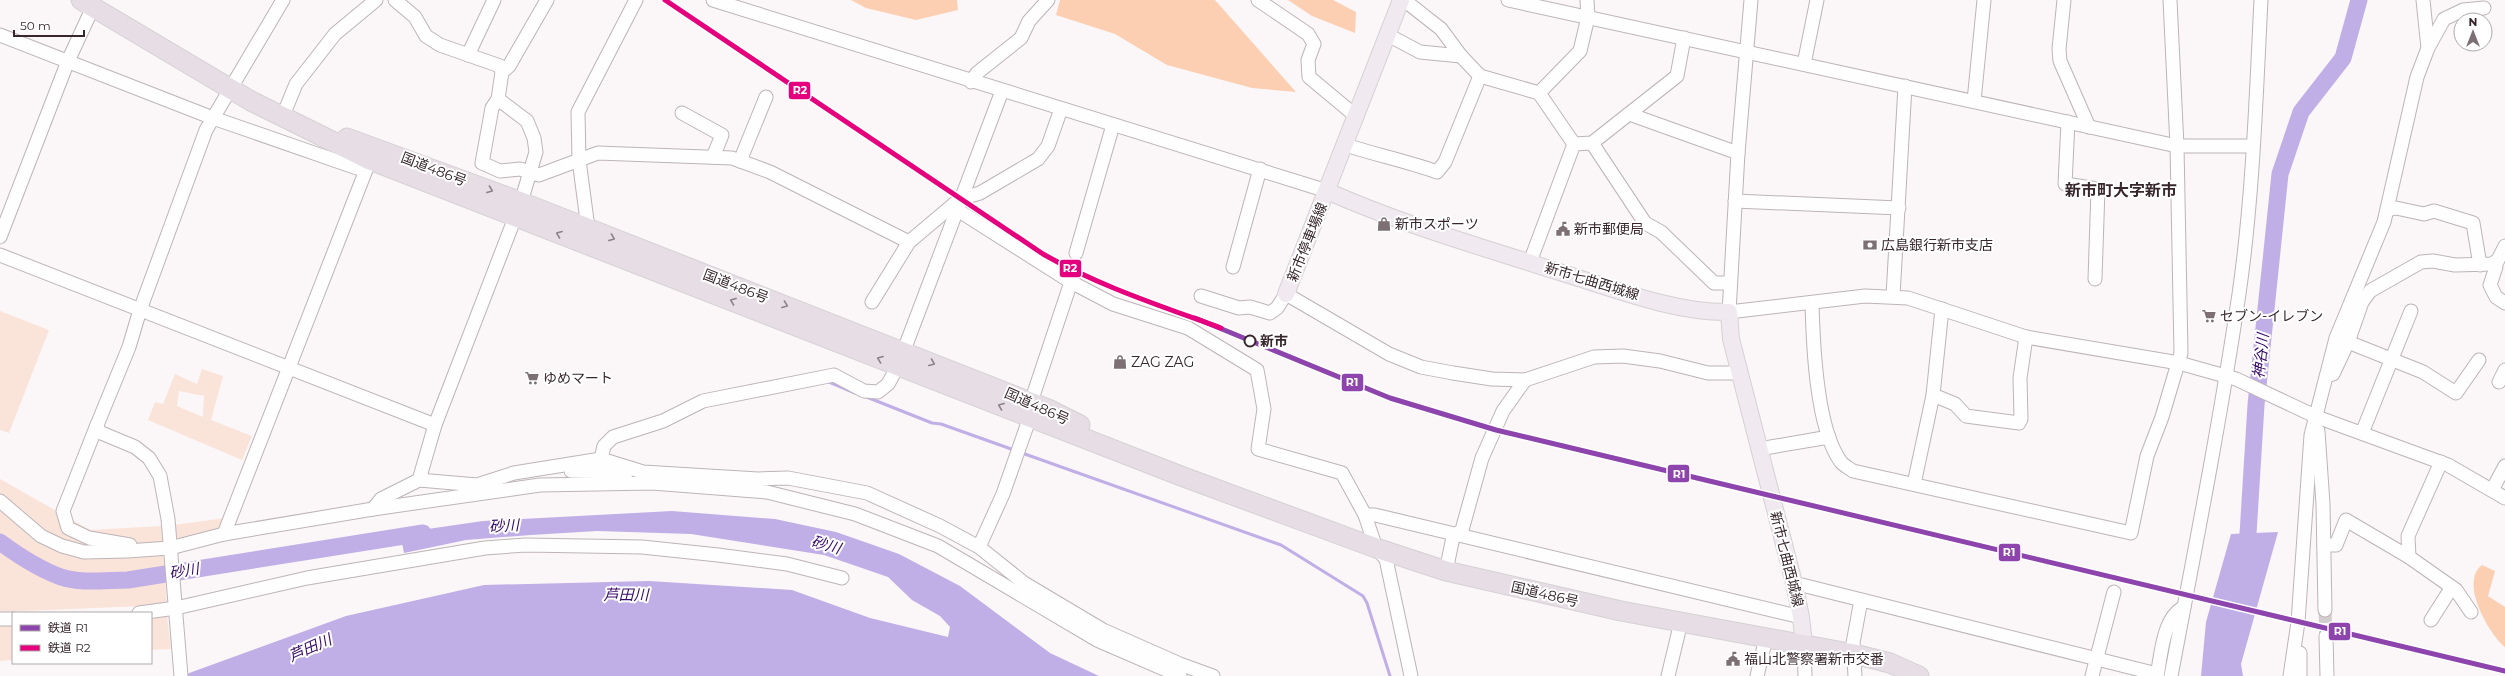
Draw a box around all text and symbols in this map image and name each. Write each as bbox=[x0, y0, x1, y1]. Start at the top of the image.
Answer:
scale bar bbox=[14, 12, 84, 38]
north arrow bbox=[2453, 12, 2493, 52]
text: N bbox=[2469, 15, 2477, 29]
text: 50 m bbox=[20, 18, 51, 33]
line badge: R2 bbox=[788, 81, 811, 100]
text: R2 bbox=[793, 83, 808, 97]
street label: 国道486号 bbox=[399, 148, 469, 190]
district label: 新市町大字新市 bbox=[2065, 181, 2177, 200]
one-way arrow bbox=[487, 186, 494, 194]
street label: 新市停車場線 bbox=[1283, 200, 1331, 284]
place label: 新市スポーツ bbox=[1395, 215, 1479, 233]
shop icon: 新市スポーツ bbox=[1376, 216, 1392, 232]
place label: 新市郵便局 bbox=[1574, 220, 1644, 238]
public building icon: 新市郵便局 bbox=[1555, 221, 1571, 237]
one-way arrow bbox=[555, 231, 562, 239]
one-way arrow bbox=[608, 233, 615, 241]
place label: 広島銀行新市支店 bbox=[1881, 236, 1993, 254]
bank icon: 広島銀行新市支店 bbox=[1862, 237, 1878, 253]
street label: 新市七曲西城線 bbox=[1543, 258, 1641, 304]
line badge: R2 bbox=[1059, 259, 1082, 278]
text: R2 bbox=[1063, 261, 1078, 275]
street label: 国道486号 bbox=[701, 265, 771, 307]
one-way arrow bbox=[729, 298, 736, 306]
one-way arrow bbox=[781, 301, 788, 309]
place label: セブン-イレブン bbox=[2220, 307, 2323, 325]
supermarket icon: セブン-イレブン bbox=[2201, 308, 2217, 324]
water label: 神谷川 bbox=[2249, 331, 2273, 379]
place label: 新市 bbox=[1260, 332, 1288, 350]
marker: 新市 bbox=[1243, 334, 1257, 348]
place label: ZAG ZAG bbox=[1131, 353, 1194, 371]
shop icon: ZAG ZAG bbox=[1112, 354, 1128, 370]
one-way arrow bbox=[876, 356, 883, 364]
one-way arrow bbox=[927, 358, 935, 366]
place label: ゆめマート bbox=[543, 369, 613, 387]
supermarket icon: ゆめマート bbox=[524, 370, 540, 386]
line badge: R1 bbox=[1341, 373, 1364, 392]
text: R1 bbox=[1346, 375, 1358, 389]
street label: 国道486号 bbox=[1002, 384, 1072, 428]
one-way arrow bbox=[997, 402, 1004, 410]
line badge: R1 bbox=[1667, 464, 1690, 483]
text: R1 bbox=[1673, 467, 1685, 481]
street label: 新市七曲西城線 bbox=[1766, 509, 1808, 609]
water label: 砂川 bbox=[488, 515, 521, 536]
water label: 砂川 bbox=[809, 531, 845, 558]
line badge: R1 bbox=[1998, 543, 2021, 562]
text: R1 bbox=[2003, 545, 2015, 559]
water label: 砂川 bbox=[168, 558, 202, 582]
street label: 国道486号 bbox=[1509, 577, 1581, 611]
water label: 芦田川 bbox=[603, 585, 650, 604]
legend bbox=[12, 612, 152, 664]
text: 鉄道 R1 bbox=[48, 620, 88, 635]
line badge: R1 bbox=[2328, 622, 2351, 641]
text: R1 bbox=[2334, 624, 2346, 638]
water label: 芦田川 bbox=[285, 629, 336, 665]
text: 鉄道 R2 bbox=[48, 640, 91, 655]
place label: 福山北警察署新市交番 bbox=[1744, 650, 1884, 668]
public building icon: 福山北警察署新市交番 bbox=[1725, 651, 1741, 667]

